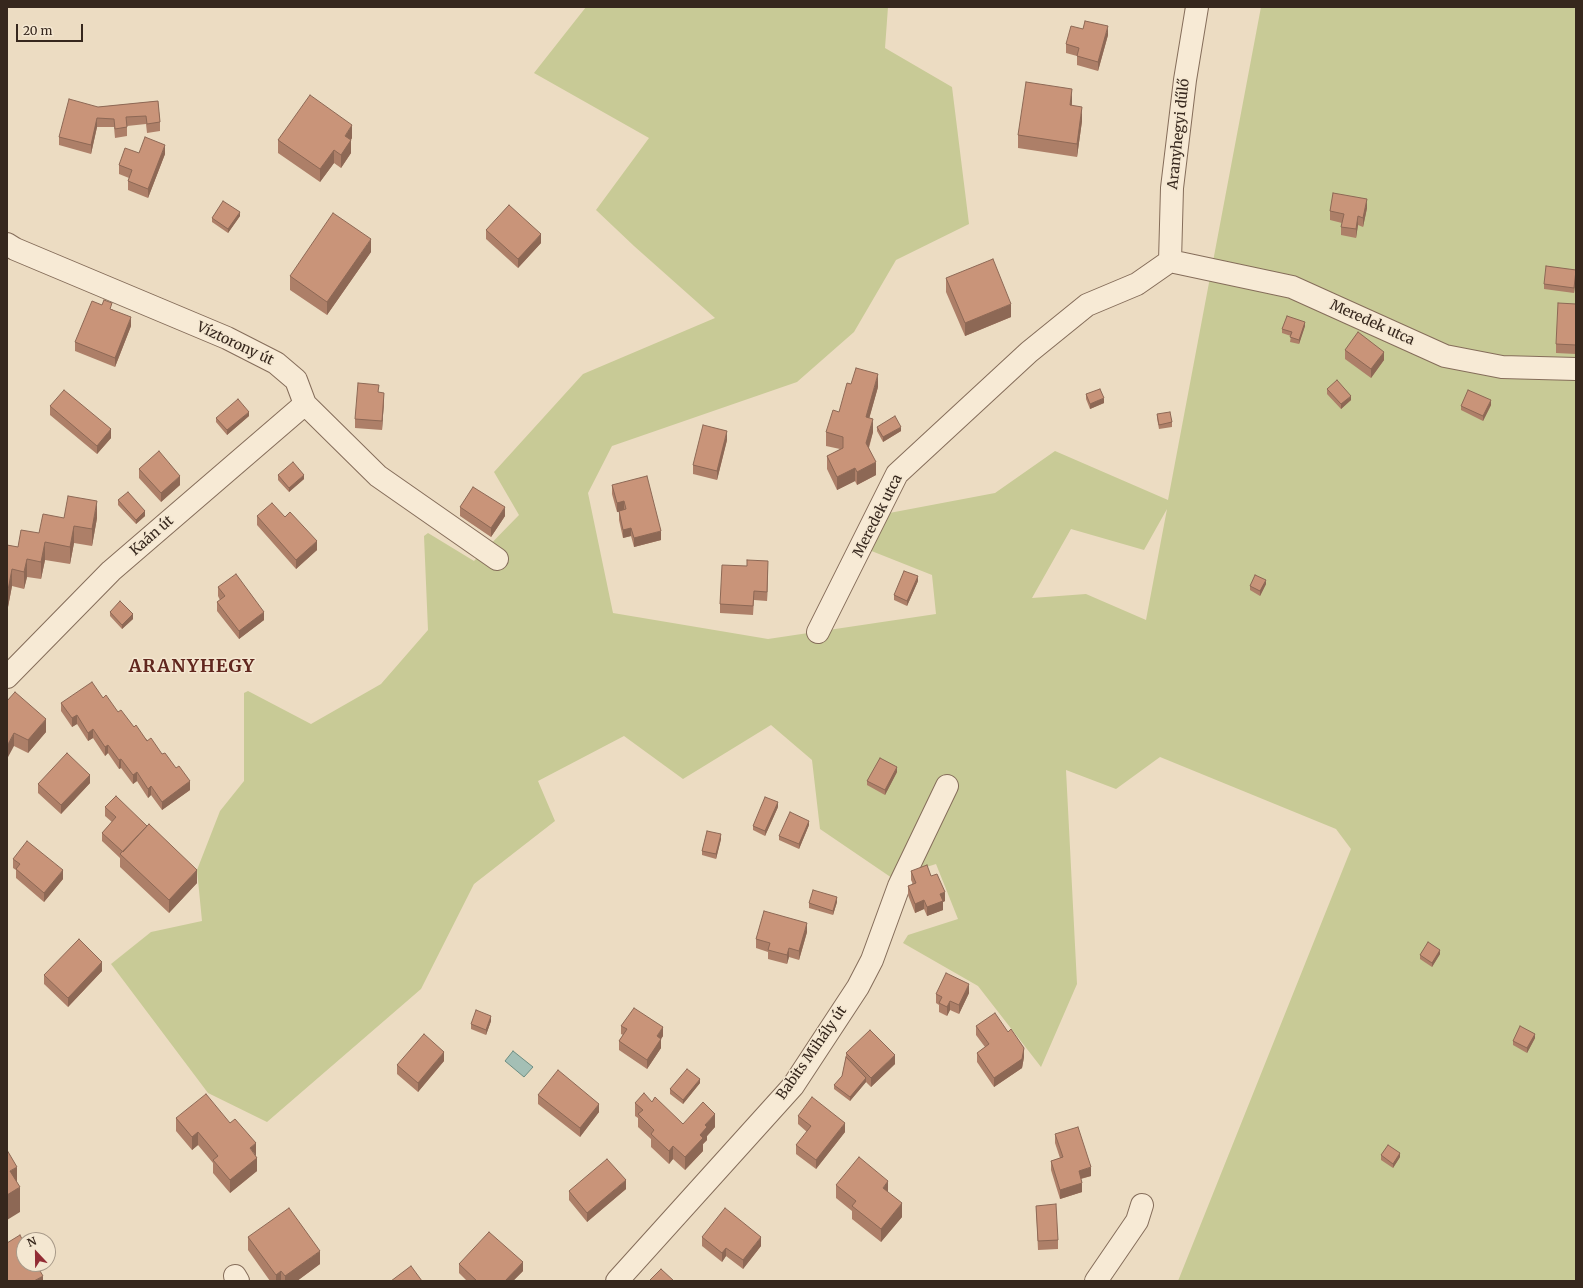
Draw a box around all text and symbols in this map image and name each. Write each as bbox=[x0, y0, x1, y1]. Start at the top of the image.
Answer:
scale bar bbox=[18, 16, 85, 42]
text: 20 m bbox=[23, 23, 52, 38]
street label: Aranyhegyi dűlő bbox=[1165, 78, 1193, 190]
street label: Meredek utca bbox=[1327, 297, 1417, 349]
street label: Víztorony út bbox=[194, 319, 276, 369]
street label: Meredek utca bbox=[850, 472, 906, 560]
street label: Kaán út bbox=[127, 513, 177, 559]
district label: ARANYHEGY bbox=[129, 656, 255, 678]
street label: Babits Mihály út bbox=[773, 1003, 851, 1103]
north arrow bbox=[16, 1232, 56, 1272]
text: N bbox=[25, 1234, 39, 1250]

